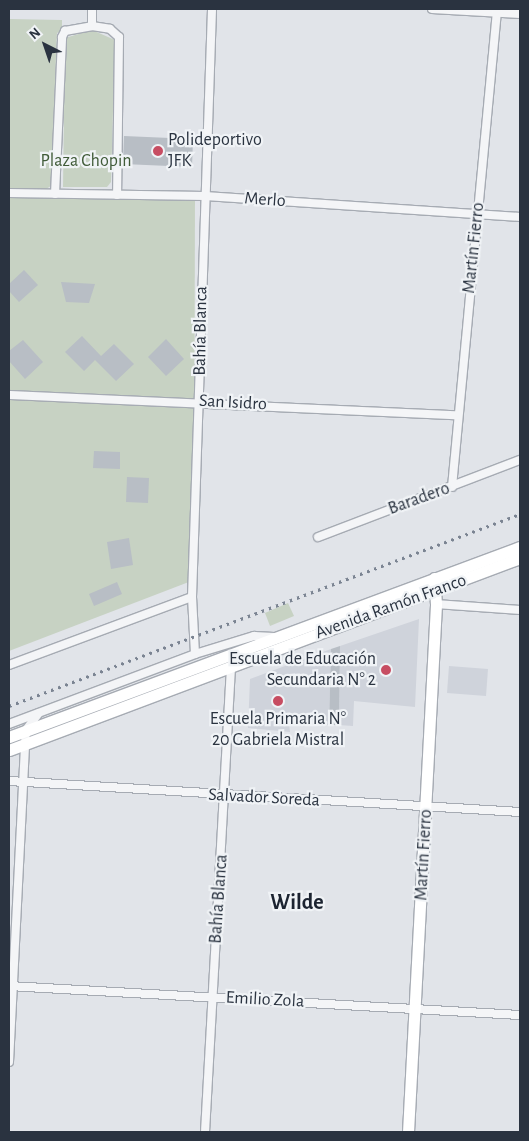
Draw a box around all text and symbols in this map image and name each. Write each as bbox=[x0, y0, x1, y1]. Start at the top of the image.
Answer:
north arrow bbox=[20, 20, 70, 70]
text: N bbox=[27, 25, 43, 42]
place label: Polideportivo JFK bbox=[168, 130, 262, 172]
marker: Polideportivo JFK bbox=[152, 145, 164, 157]
park label: Plaza Chopin bbox=[40, 150, 132, 172]
street label: Merlo bbox=[244, 188, 286, 212]
street label: Martín Fierro bbox=[458, 202, 490, 294]
street label: Bahía Blanca bbox=[189, 286, 213, 376]
street label: San Isidro bbox=[198, 390, 268, 416]
street label: Baradero bbox=[385, 478, 453, 520]
street label: Avenida Ramón Franco bbox=[313, 570, 469, 644]
place label: Escuela de Educación Secundaria N° 2 bbox=[229, 649, 376, 692]
marker: Escuela de Educación Secundaria N° 2 bbox=[380, 664, 392, 676]
marker: Escuela Primaria N° 20 Gabriela Mistral bbox=[272, 695, 284, 707]
place label: Escuela Primaria N° 20 Gabriela Mistral bbox=[210, 709, 346, 752]
street label: Salvador Soreda bbox=[208, 784, 320, 812]
street label: Martín Fierro bbox=[411, 809, 437, 901]
street label: Bahía Blanca bbox=[205, 854, 233, 944]
district label: Wilde bbox=[270, 890, 324, 916]
street label: Emilio Zola bbox=[225, 987, 305, 1013]

